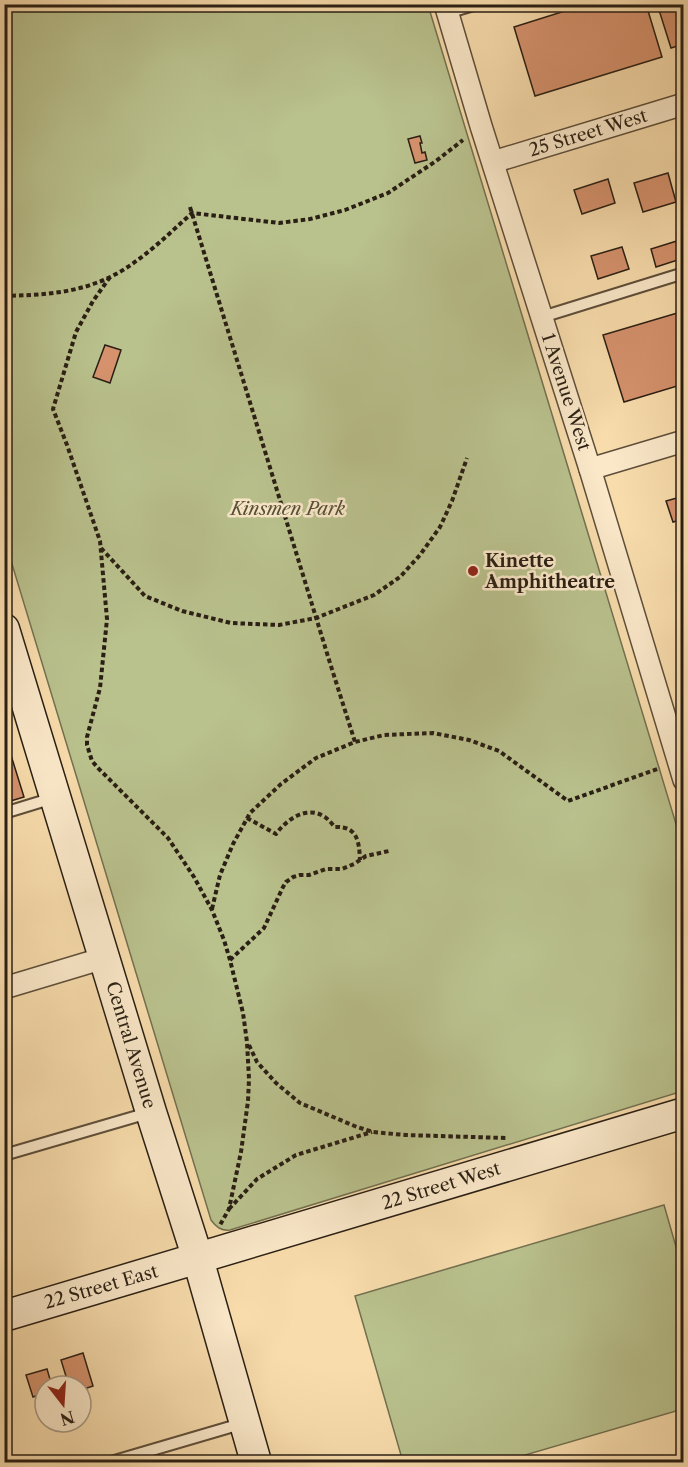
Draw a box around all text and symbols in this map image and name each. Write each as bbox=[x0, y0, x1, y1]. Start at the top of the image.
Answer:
street label: 25 Street West bbox=[526, 104, 650, 161]
street label: 1 Avenue West bbox=[537, 331, 596, 454]
park label: Kinsmen Park bbox=[229, 498, 346, 520]
place label: Kinette Amphitheatre bbox=[484, 550, 615, 593]
marker: Kinette Amphitheatre bbox=[466, 564, 480, 578]
street label: Central Avenue bbox=[101, 979, 161, 1111]
street label: 22 Street West bbox=[379, 1157, 504, 1214]
street label: 22 Street East bbox=[42, 1260, 161, 1314]
north arrow bbox=[33, 1374, 93, 1434]
text: N bbox=[58, 1407, 77, 1430]

